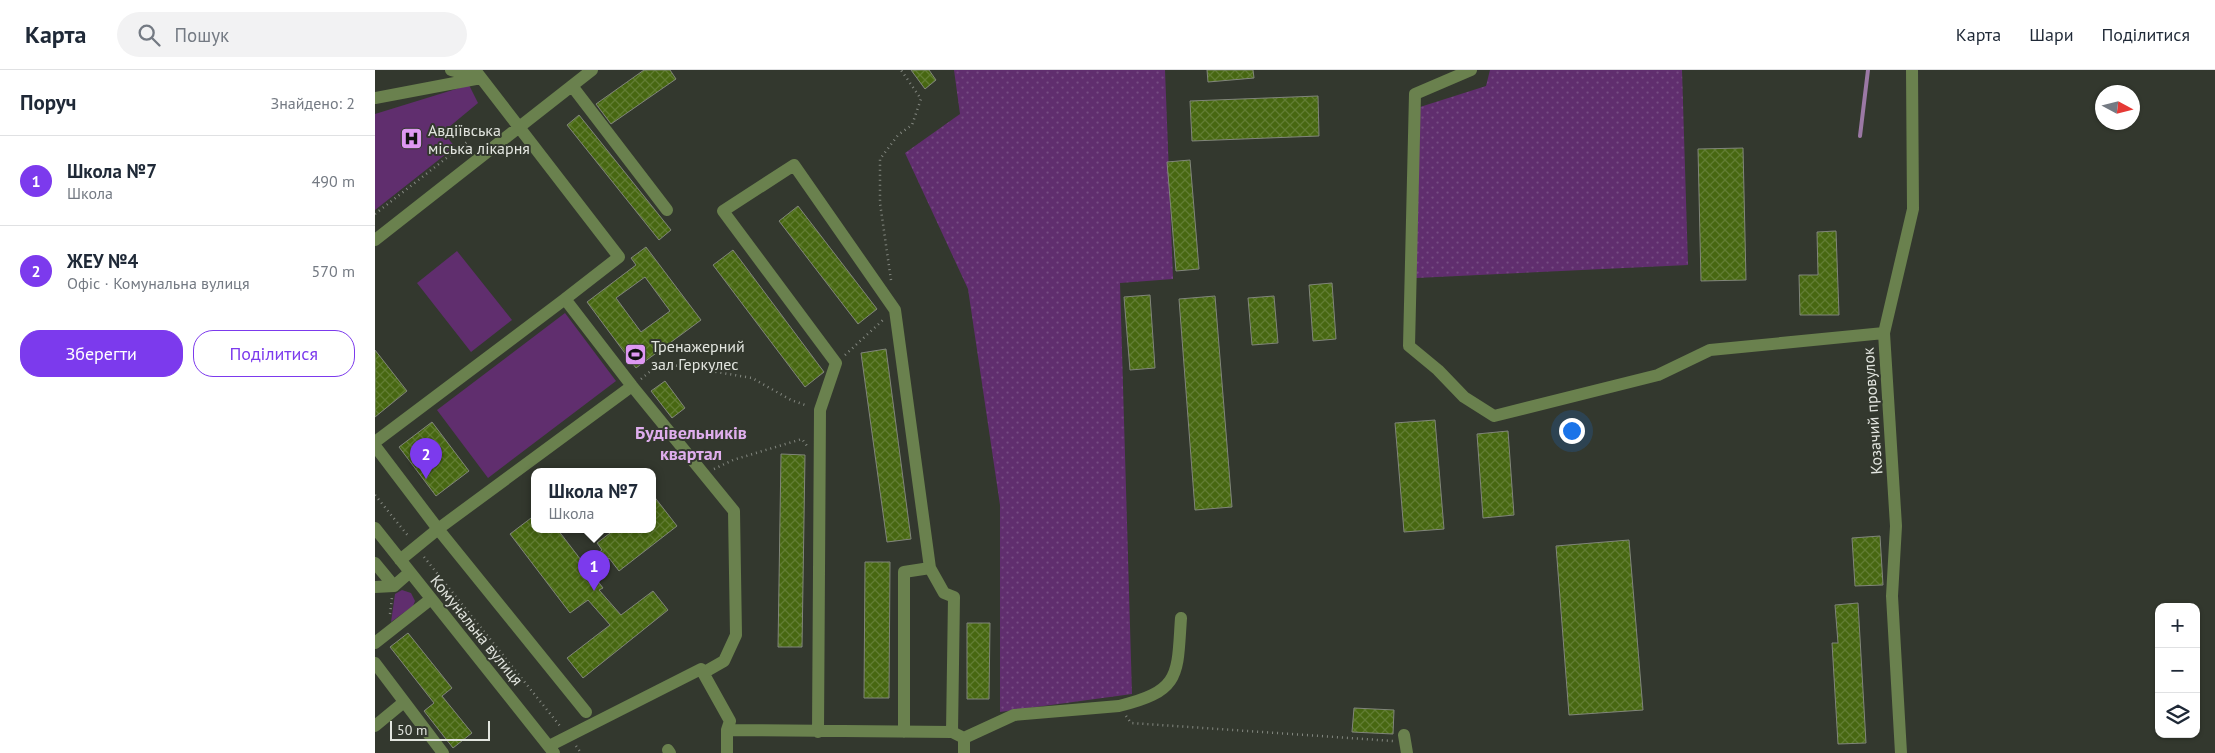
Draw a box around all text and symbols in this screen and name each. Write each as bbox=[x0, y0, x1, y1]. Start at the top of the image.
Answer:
search box bbox=[117, 12, 467, 57]
text: Карта bbox=[25, 19, 87, 50]
icon: search bbox=[135, 21, 163, 49]
text: Пошук bbox=[175, 23, 229, 47]
text: Карта bbox=[1956, 23, 2001, 46]
text: Шари bbox=[2029, 23, 2073, 46]
text: Поділитися bbox=[2101, 23, 2190, 46]
north arrow bbox=[2095, 85, 2140, 130]
text: Поруч bbox=[20, 89, 76, 116]
text: Знайдено: 2 bbox=[271, 93, 355, 113]
place label: Авдіївська міська лікарня bbox=[428, 120, 530, 158]
hospital icon: Авдіївська міська лікарня bbox=[400, 127, 424, 151]
text: Школа №7 bbox=[67, 159, 157, 183]
text: 1 bbox=[31, 171, 41, 191]
text: 490 m bbox=[312, 171, 355, 191]
text: Школа bbox=[67, 183, 113, 203]
text: ЖЕУ №4 bbox=[67, 249, 138, 273]
text: 2 bbox=[31, 261, 41, 281]
text: 570 m bbox=[312, 261, 355, 281]
text: Офіс · Комунальна вулиця bbox=[67, 273, 249, 293]
button: Зберегти bbox=[20, 330, 183, 377]
button: Поділитися bbox=[193, 330, 355, 377]
place label: Тренажерний зал Геркулес bbox=[651, 336, 745, 374]
sports icon: Тренажерний зал Геркулес bbox=[623, 343, 647, 367]
street label: Козачий провулок bbox=[1858, 347, 1886, 475]
your location bbox=[1559, 418, 1585, 444]
district label: Будівельників квартал bbox=[635, 421, 747, 465]
pin: 2 bbox=[410, 438, 442, 479]
popup bbox=[531, 468, 656, 533]
text: Школа №7 bbox=[549, 479, 638, 503]
text: Школа bbox=[549, 503, 595, 523]
pin: 1 bbox=[578, 550, 610, 591]
street label: Комунальна вулиця bbox=[426, 571, 528, 689]
map controls bbox=[2155, 603, 2200, 738]
button: + bbox=[2155, 603, 2200, 648]
button: − bbox=[2155, 648, 2200, 693]
button: layers bbox=[2155, 693, 2200, 738]
scale bar bbox=[390, 718, 490, 741]
text: 50 m bbox=[397, 721, 427, 739]

